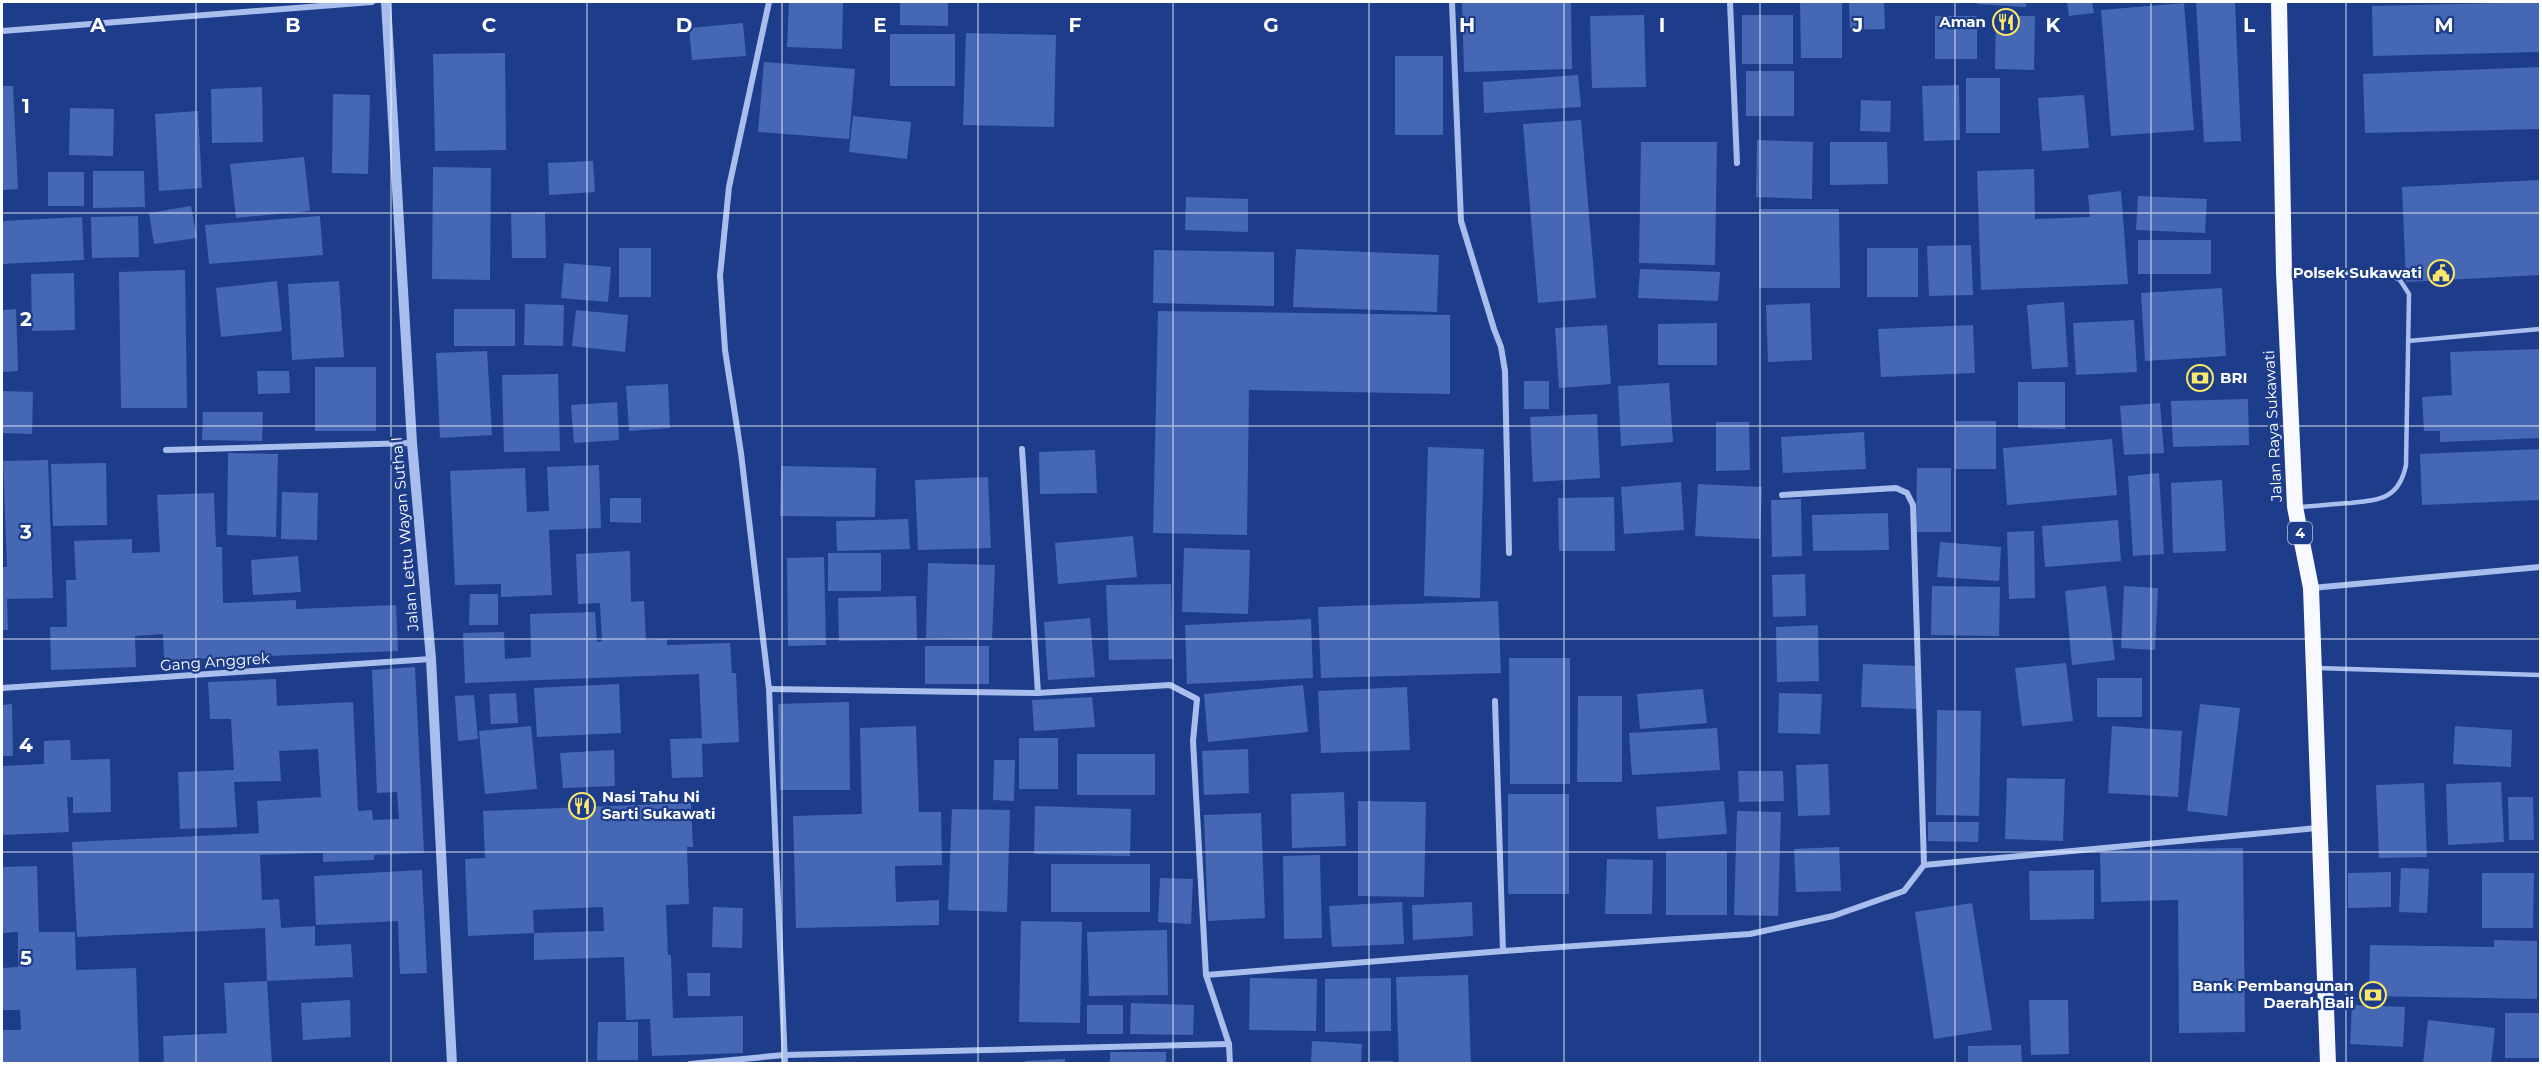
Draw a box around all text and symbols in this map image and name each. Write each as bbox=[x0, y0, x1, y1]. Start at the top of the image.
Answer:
restaurant icon: Aman bbox=[1991, 7, 2021, 37]
place label: Aman bbox=[1938, 12, 1986, 31]
text: A bbox=[89, 13, 106, 37]
text: B bbox=[285, 13, 301, 37]
text: C bbox=[482, 13, 497, 37]
text: D bbox=[676, 13, 692, 37]
text: E bbox=[873, 13, 887, 37]
text: F bbox=[1069, 13, 1082, 37]
text: G bbox=[1263, 13, 1279, 37]
text: H bbox=[1459, 13, 1475, 37]
text: I bbox=[1659, 13, 1665, 37]
text: J bbox=[1852, 13, 1863, 37]
text: K bbox=[2046, 13, 2062, 37]
text: L bbox=[2243, 13, 2255, 37]
text: M bbox=[2434, 13, 2454, 37]
text: 1 bbox=[22, 94, 30, 118]
public building icon: Polsek Sukawati bbox=[2426, 258, 2456, 288]
place label: Polsek Sukawati bbox=[2293, 263, 2422, 282]
text: 2 bbox=[20, 307, 32, 331]
street label: Jalan Raya Sukawati bbox=[2259, 350, 2286, 503]
bank icon: BRI bbox=[2185, 363, 2215, 393]
place label: BRI bbox=[2220, 368, 2247, 387]
street label: Jalan Lettu Wayan Sutha I bbox=[387, 436, 423, 633]
text: 3 bbox=[19, 520, 32, 544]
road number: 4 bbox=[2288, 522, 2312, 544]
street label: Gang Anggrek bbox=[159, 648, 271, 675]
text: 4 bbox=[19, 733, 33, 757]
place label: Nasi Tahu Ni Sarti Sukawati bbox=[602, 787, 715, 823]
restaurant icon: Nasi Tahu Ni Sarti Sukawati bbox=[567, 791, 597, 821]
text: 5 bbox=[20, 946, 32, 970]
place label: Bank Pembangunan Daerah Bali bbox=[2192, 976, 2354, 1012]
bank icon: Bank Pembangunan Daerah Bali bbox=[2358, 980, 2388, 1010]

